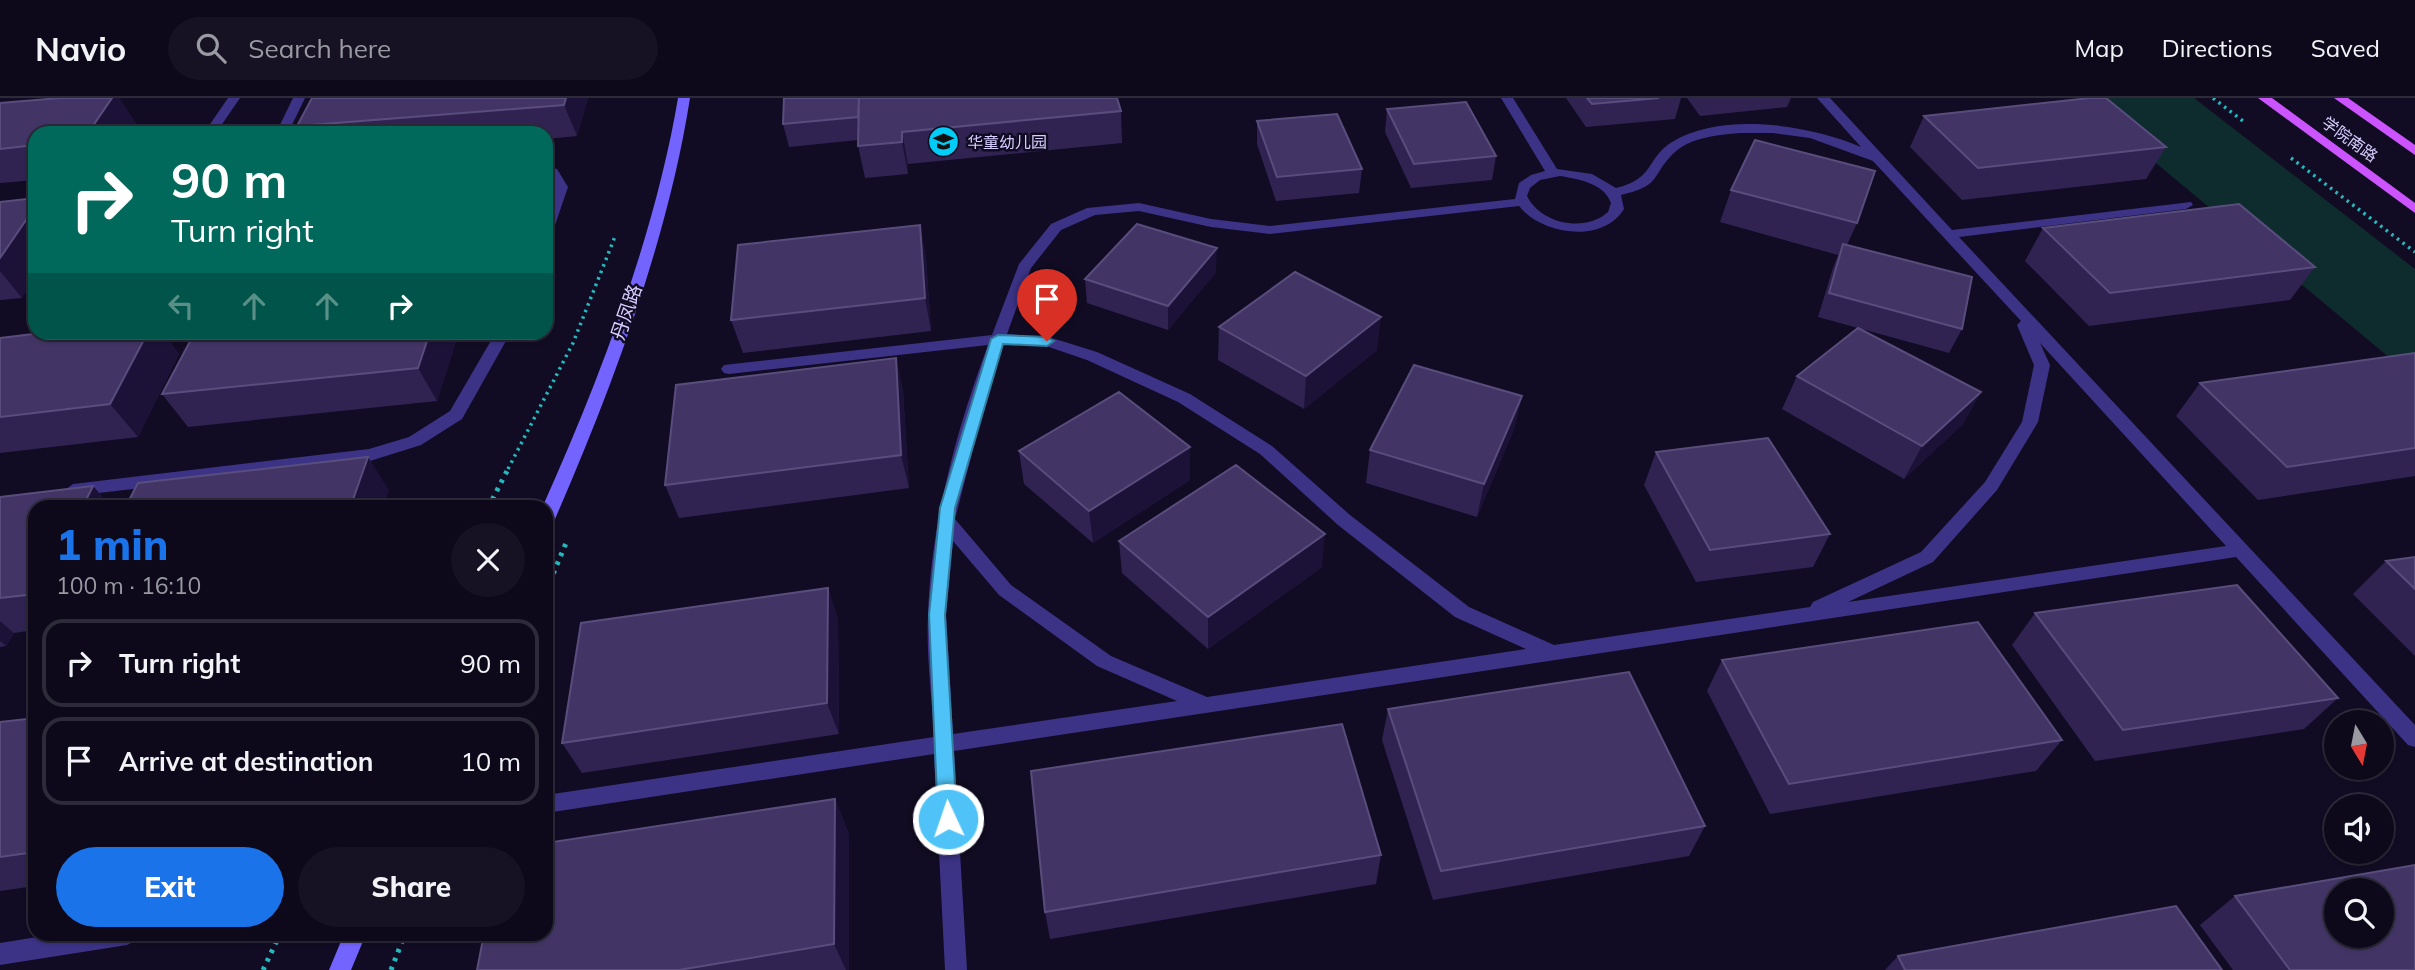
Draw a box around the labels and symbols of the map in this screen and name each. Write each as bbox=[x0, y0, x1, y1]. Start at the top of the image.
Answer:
street label: 学院南路 bbox=[2318, 112, 2382, 166]
school or university icon: 华童幼儿园 bbox=[927, 125, 961, 159]
place label: 华童幼儿园 bbox=[967, 132, 1047, 152]
pin bbox=[1017, 269, 1077, 341]
street label: 丹凤路 bbox=[605, 281, 647, 343]
north arrow bbox=[2324, 710, 2394, 780]
position arrow bbox=[911, 782, 985, 856]

